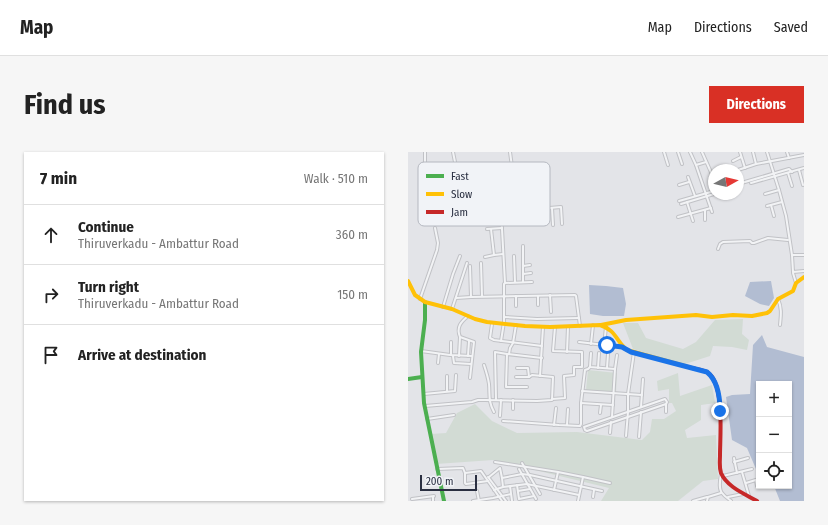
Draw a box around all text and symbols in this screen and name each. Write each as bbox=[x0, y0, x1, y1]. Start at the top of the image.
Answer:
text: Map bbox=[20, 16, 53, 39]
text: Map bbox=[648, 19, 672, 36]
text: Directions bbox=[694, 19, 752, 36]
text: Saved bbox=[774, 19, 808, 36]
button: Directions bbox=[709, 86, 804, 123]
text: Find us bbox=[24, 88, 106, 121]
legend bbox=[418, 162, 550, 226]
north arrow bbox=[708, 164, 744, 200]
text: 7 min bbox=[40, 168, 77, 189]
text: Fast bbox=[451, 170, 469, 183]
text: Walk · 510 m bbox=[304, 171, 368, 186]
text: Slow bbox=[451, 188, 472, 201]
text: Jam bbox=[451, 206, 468, 219]
text: Continue bbox=[78, 218, 134, 236]
icon: ahead bbox=[40, 224, 62, 246]
text: 360 m bbox=[336, 227, 368, 242]
text: Thiruverkadu - Ambattur Road bbox=[78, 236, 239, 251]
text: Turn right bbox=[78, 278, 139, 296]
icon: right bbox=[40, 284, 62, 306]
text: 150 m bbox=[337, 287, 368, 302]
text: Thiruverkadu - Ambattur Road bbox=[78, 296, 239, 311]
route start bbox=[598, 336, 616, 354]
icon: arrive bbox=[40, 344, 62, 366]
text: Arrive at destination bbox=[78, 346, 206, 364]
map controls bbox=[756, 381, 792, 489]
button: + bbox=[756, 381, 792, 417]
route end bbox=[711, 402, 729, 420]
button: − bbox=[756, 417, 792, 453]
button: locate bbox=[756, 453, 792, 489]
scale bar bbox=[420, 473, 477, 492]
text: 200 m bbox=[426, 475, 453, 488]

